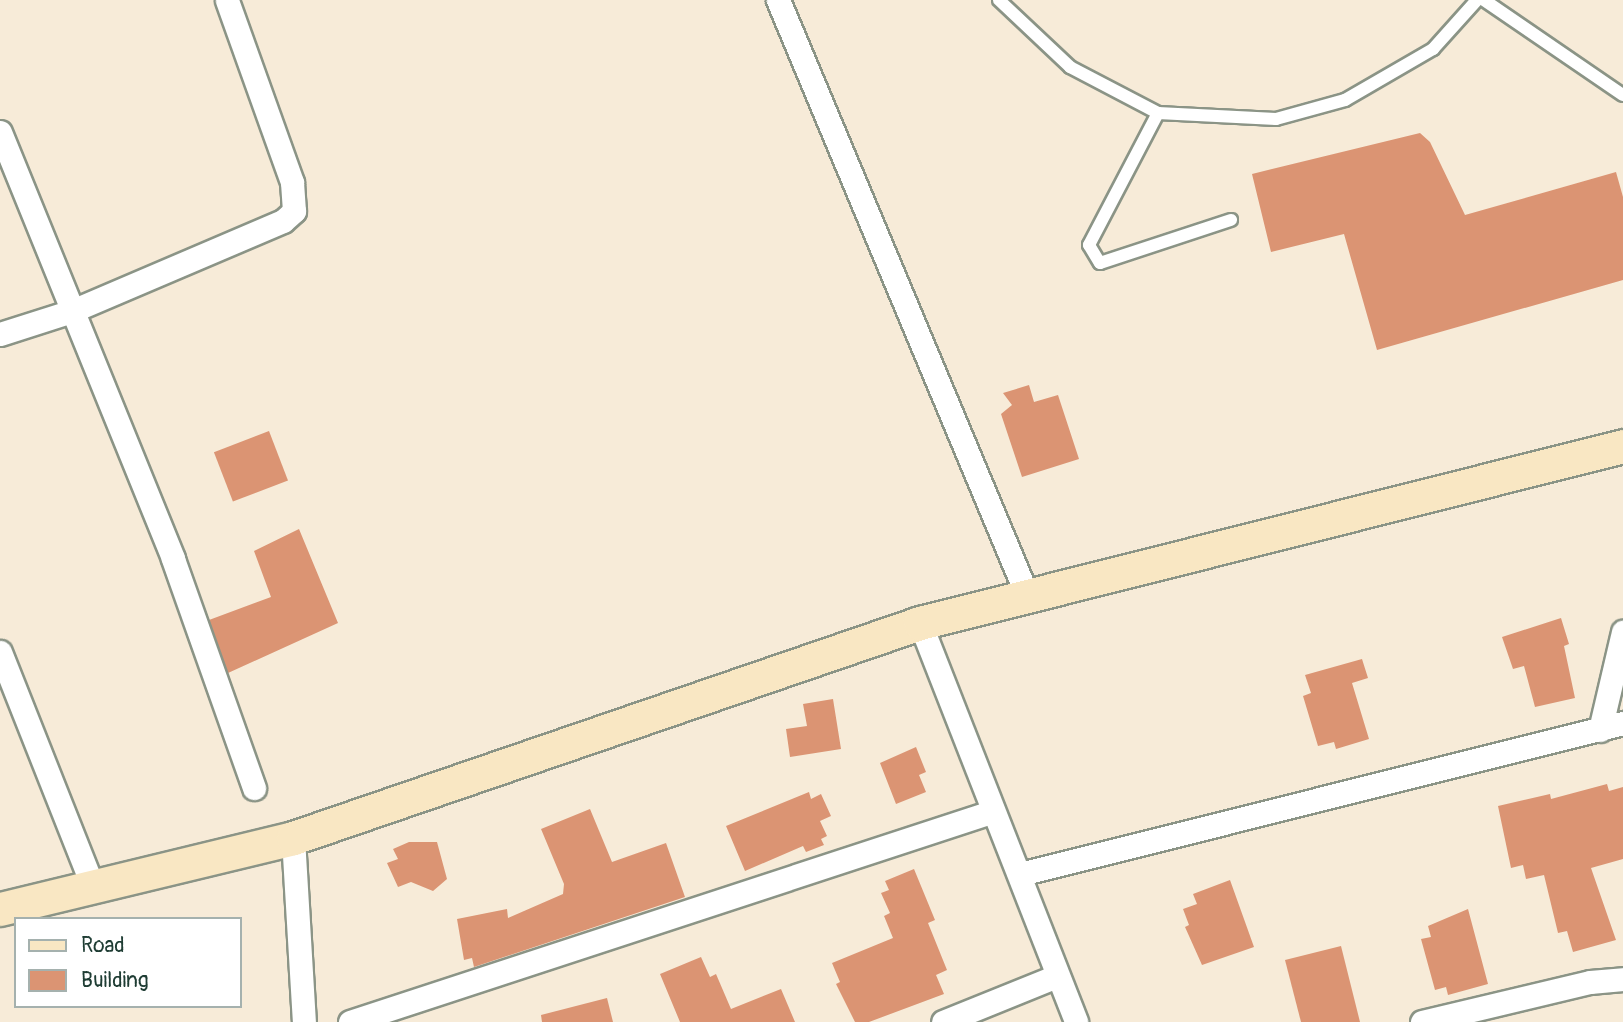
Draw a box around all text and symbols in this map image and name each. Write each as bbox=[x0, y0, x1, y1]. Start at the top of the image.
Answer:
legend bbox=[14, 917, 242, 1008]
text: Road bbox=[81, 932, 125, 959]
text: Building bbox=[81, 967, 148, 994]

